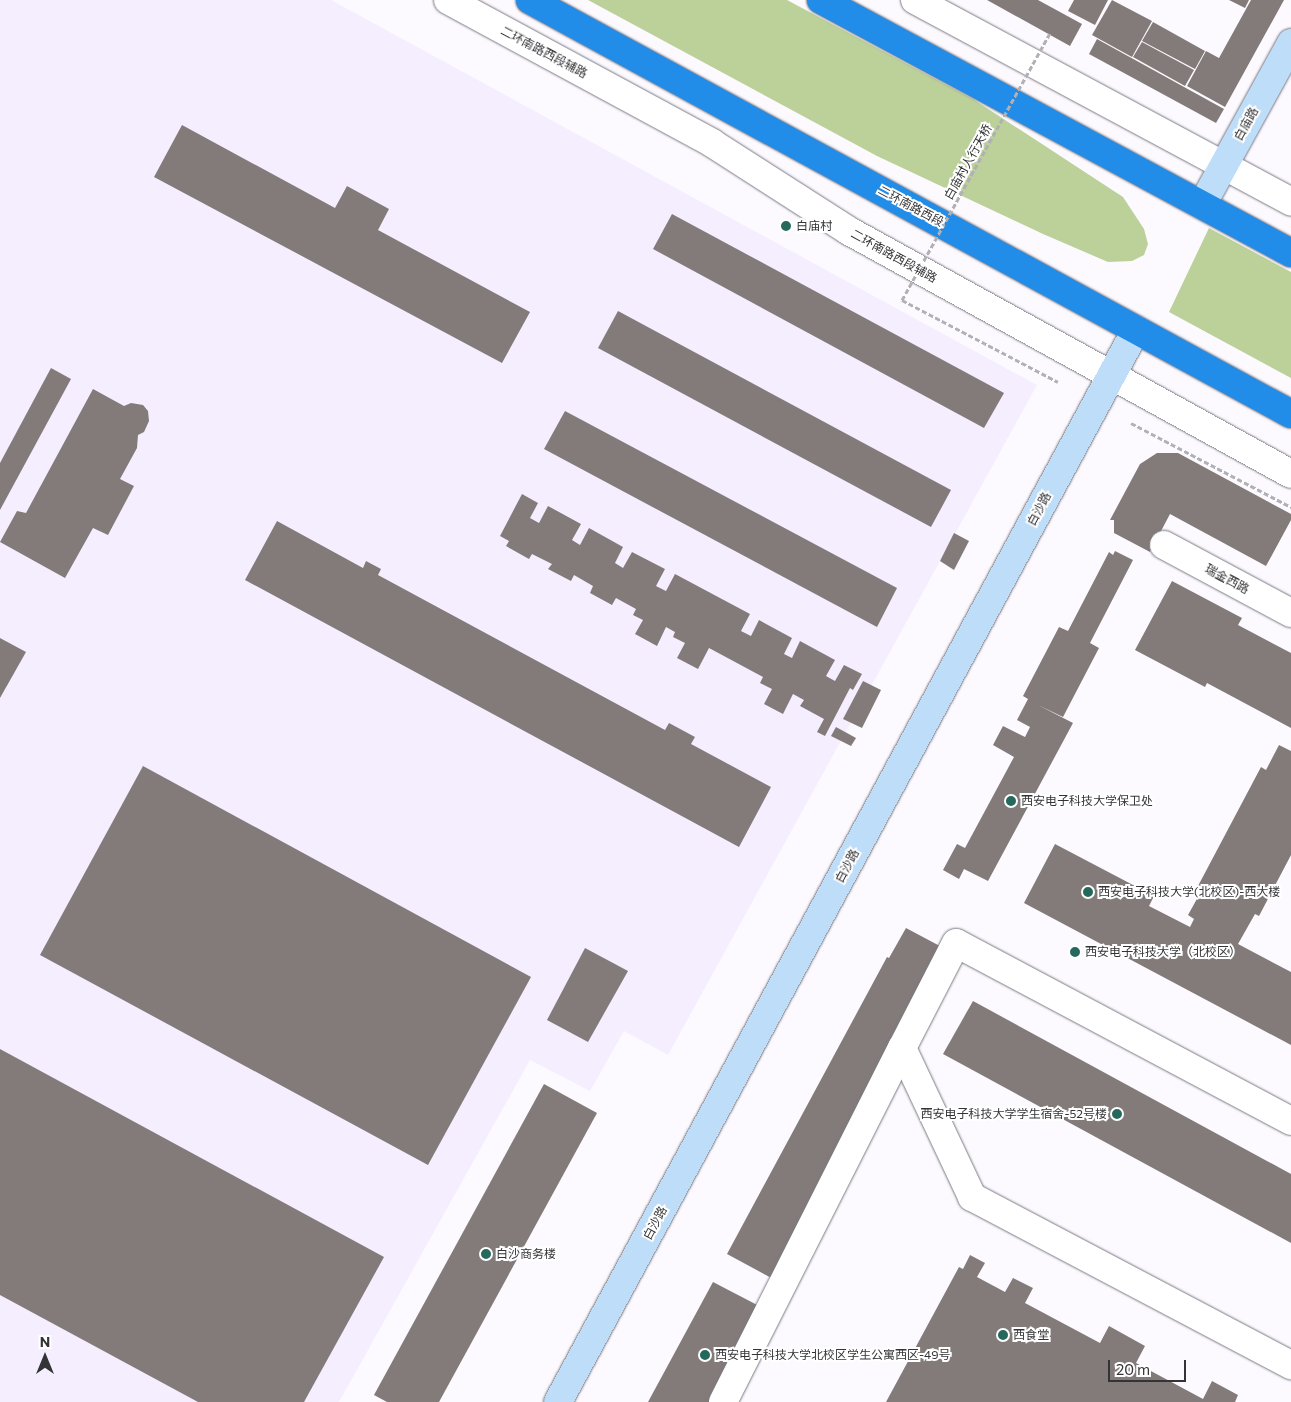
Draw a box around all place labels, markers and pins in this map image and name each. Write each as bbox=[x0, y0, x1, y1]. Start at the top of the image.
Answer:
place label: 白庙村 bbox=[796, 219, 832, 233]
marker: 白庙村 bbox=[780, 220, 792, 232]
place label: 西安电子科技大学保卫处 bbox=[1021, 794, 1153, 808]
marker: 西安电子科技大学保卫处 bbox=[1005, 795, 1017, 807]
place label: 西安电子科技大学(北校区)-西大楼 bbox=[1098, 885, 1280, 899]
marker: 西安电子科技大学(北校区)-西大楼 bbox=[1082, 886, 1094, 898]
place label: 西安电子科技大学（北校区） bbox=[1085, 945, 1241, 959]
marker: 西安电子科技大学（北校区） bbox=[1069, 946, 1081, 958]
place label: 西安电子科技大学学生宿舍-52号楼 bbox=[920, 1107, 1107, 1121]
marker: 西安电子科技大学学生宿舍-52号楼 bbox=[1111, 1108, 1123, 1120]
place label: 白沙商务楼 bbox=[496, 1247, 556, 1261]
marker: 白沙商务楼 bbox=[480, 1248, 492, 1260]
place label: 西食堂 bbox=[1013, 1328, 1049, 1342]
marker: 西食堂 bbox=[997, 1329, 1009, 1341]
place label: 西安电子科技大学北校区学生公寓西区-49号 bbox=[715, 1348, 951, 1362]
marker: 西安电子科技大学北校区学生公寓西区-49号 bbox=[699, 1349, 711, 1361]

